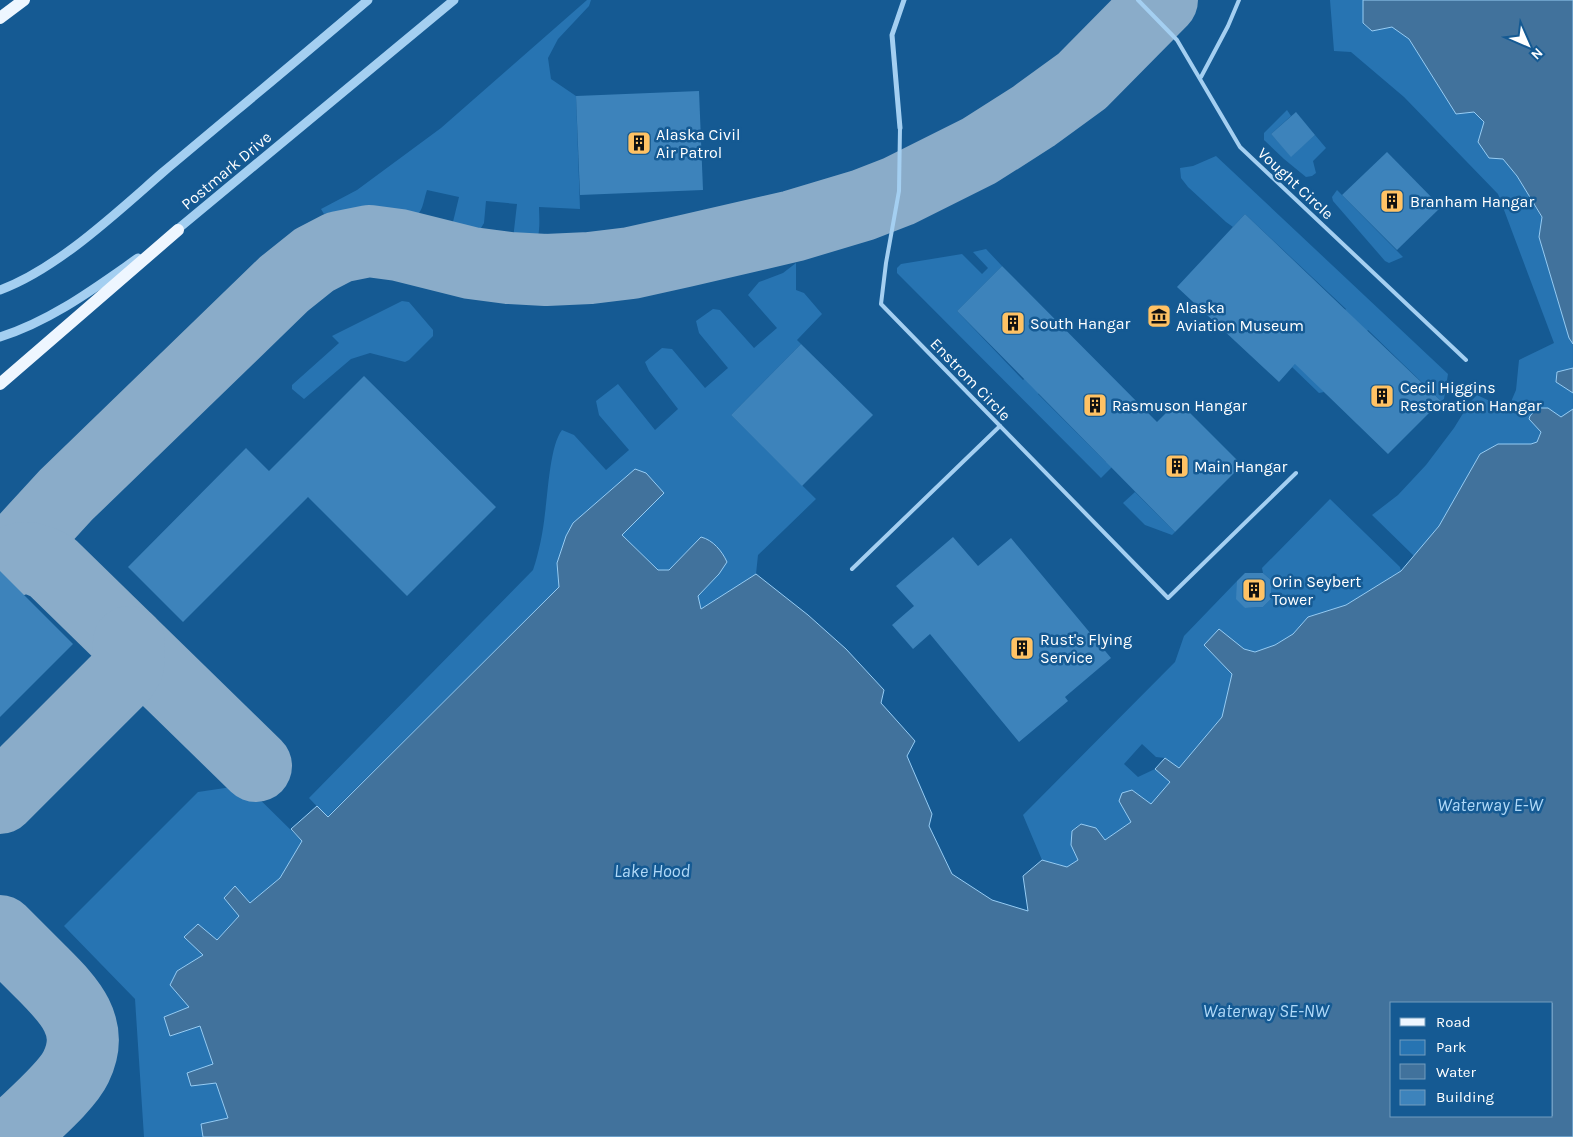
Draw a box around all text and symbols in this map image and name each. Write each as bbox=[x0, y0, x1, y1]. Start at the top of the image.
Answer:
north arrow bbox=[1503, 20, 1553, 70]
text: N bbox=[1527, 44, 1546, 63]
place label: Alaska Civil Air Patrol bbox=[656, 125, 740, 162]
street label: Postmark Drive bbox=[177, 127, 275, 214]
building icon: Alaska Civil Air Patrol bbox=[626, 130, 652, 156]
street label: Vought Circle bbox=[1254, 143, 1338, 223]
building icon: Branham Hangar bbox=[1379, 188, 1405, 214]
place label: Branham Hangar bbox=[1410, 192, 1534, 211]
place label: Alaska Aviation Museum bbox=[1176, 298, 1304, 335]
museum icon: Alaska Aviation Museum bbox=[1146, 303, 1172, 329]
building icon: South Hangar bbox=[1000, 310, 1026, 336]
place label: South Hangar bbox=[1030, 314, 1131, 333]
street label: Enstrom Circle bbox=[926, 334, 1015, 425]
place label: Cecil Higgins Restoration Hangar bbox=[1400, 378, 1542, 415]
building icon: Cecil Higgins Restoration Hangar bbox=[1369, 383, 1395, 409]
building icon: Rasmuson Hangar bbox=[1082, 392, 1108, 418]
place label: Rasmuson Hangar bbox=[1112, 396, 1247, 415]
building icon: Main Hangar bbox=[1164, 453, 1190, 479]
place label: Main Hangar bbox=[1194, 457, 1288, 476]
place label: Orin Seybert Tower bbox=[1272, 572, 1361, 609]
building icon: Orin Seybert Tower bbox=[1241, 577, 1267, 603]
place label: Rust's Flying Service bbox=[1040, 630, 1132, 667]
building icon: Rust's Flying Service bbox=[1009, 635, 1035, 661]
water label: Waterway E-W bbox=[1437, 794, 1544, 816]
water label: Lake Hood bbox=[614, 860, 690, 882]
water label: Waterway SE-NW bbox=[1203, 1000, 1331, 1022]
legend bbox=[1390, 1002, 1553, 1117]
text: Road bbox=[1436, 1013, 1471, 1031]
text: Park bbox=[1436, 1038, 1466, 1056]
text: Water bbox=[1436, 1063, 1477, 1081]
text: Building bbox=[1436, 1088, 1494, 1106]

